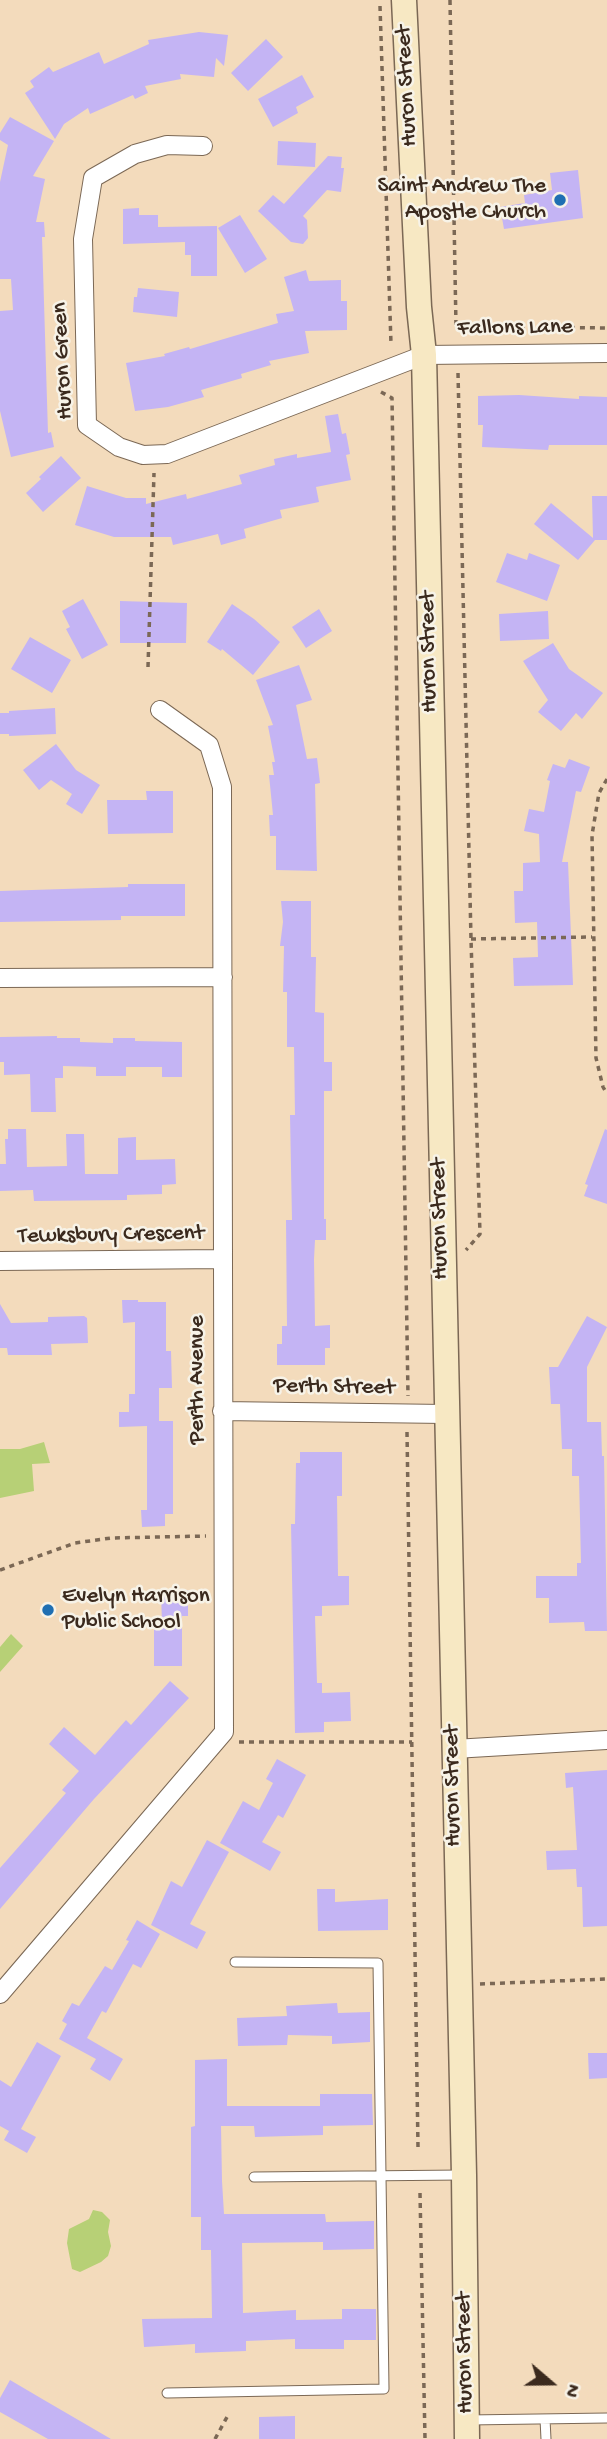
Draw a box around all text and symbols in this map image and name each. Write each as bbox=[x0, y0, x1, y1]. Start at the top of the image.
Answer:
street label: Huron Street bbox=[391, 25, 425, 147]
place label: Saint Andrew The Apostle Church bbox=[377, 173, 546, 227]
marker: Saint Andrew The Apostle Church bbox=[552, 192, 568, 208]
street label: Huron Green bbox=[47, 302, 81, 420]
street label: Fallons Lane bbox=[457, 314, 573, 344]
street label: Huron Street bbox=[415, 591, 445, 713]
street label: Huron Street bbox=[426, 1158, 456, 1280]
street label: Tewksbury Crescent bbox=[18, 1221, 204, 1251]
street label: Perth Avenue bbox=[184, 1315, 212, 1445]
street label: Perth Street bbox=[273, 1373, 395, 1403]
place label: Evelyn Harrison Public School bbox=[62, 1583, 210, 1637]
marker: Evelyn Harrison Public School bbox=[40, 1602, 56, 1618]
street label: Huron Street bbox=[439, 1725, 469, 1847]
street label: Huron Street bbox=[451, 2292, 481, 2414]
north arrow bbox=[516, 2348, 586, 2418]
text: N bbox=[558, 2381, 584, 2400]

